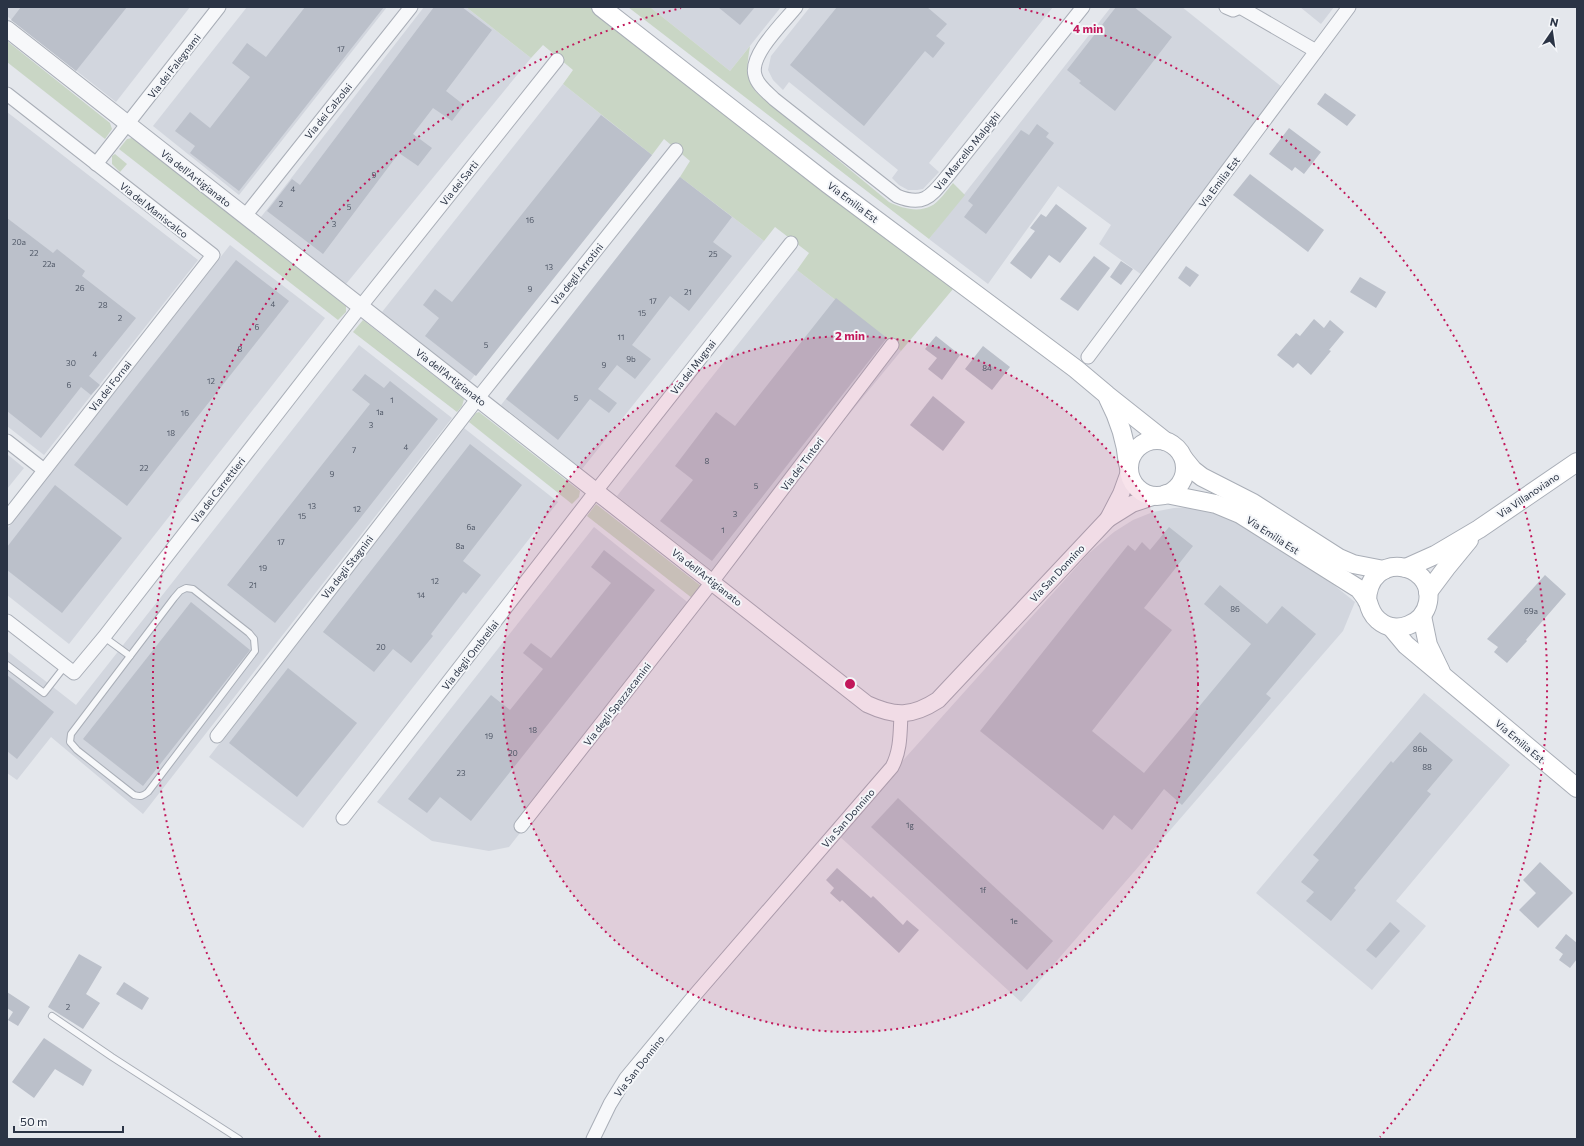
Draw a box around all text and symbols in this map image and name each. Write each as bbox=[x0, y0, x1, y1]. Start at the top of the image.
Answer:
north arrow bbox=[1532, 12, 1572, 52]
text: N bbox=[1549, 15, 1560, 29]
text: 4 min bbox=[1073, 21, 1103, 35]
street label: Via dei Falegnami bbox=[145, 31, 203, 101]
house number: 17 bbox=[337, 44, 345, 54]
street label: Via dei Calzolai bbox=[302, 81, 354, 141]
street label: Via Marcello Malpighi bbox=[932, 109, 1002, 193]
street label: Via dell'Artigianato bbox=[158, 147, 234, 209]
street label: Via Emilia Est bbox=[1196, 154, 1242, 210]
street label: Via dei Sarti bbox=[437, 158, 481, 208]
house number: 9 bbox=[372, 170, 377, 180]
street label: Via Emilia Est bbox=[825, 179, 881, 225]
street label: Via del Maniscalco bbox=[117, 180, 191, 240]
house number: 4 bbox=[291, 184, 296, 194]
house number: 2 bbox=[279, 199, 284, 209]
house number: 5 bbox=[347, 202, 352, 212]
house number: 16 bbox=[526, 215, 534, 225]
house number: 3 bbox=[332, 219, 337, 229]
house number: 20a bbox=[12, 237, 26, 247]
street label: Via degli Arrotini bbox=[549, 241, 605, 307]
house number: 22 bbox=[30, 248, 39, 258]
house number: 25 bbox=[708, 249, 718, 259]
house number: 22a bbox=[42, 259, 56, 269]
house number: 13 bbox=[545, 262, 553, 272]
house number: 26 bbox=[75, 283, 85, 293]
house number: 9 bbox=[528, 284, 533, 294]
house number: 21 bbox=[684, 287, 692, 297]
house number: 17 bbox=[649, 296, 657, 306]
house number: 4 bbox=[271, 299, 276, 309]
house number: 28 bbox=[98, 300, 108, 310]
house number: 15 bbox=[638, 308, 646, 318]
house number: 2 bbox=[118, 313, 123, 323]
house number: 6 bbox=[255, 322, 260, 332]
text: 2 min bbox=[835, 328, 865, 342]
house number: 11 bbox=[618, 332, 624, 342]
street label: Via dei Mugnai bbox=[668, 337, 718, 397]
house number: 5 bbox=[484, 340, 489, 350]
house number: 8 bbox=[238, 344, 243, 354]
street label: Via dell'Artigianato bbox=[413, 346, 489, 408]
house number: 4 bbox=[93, 349, 98, 359]
house number: 9b bbox=[626, 354, 636, 364]
house number: 30 bbox=[66, 358, 76, 368]
street label: Via dei Fornai bbox=[86, 358, 134, 414]
house number: 9 bbox=[602, 360, 607, 370]
house number: 84 bbox=[982, 363, 992, 373]
house number: 12 bbox=[207, 376, 215, 386]
house number: 6 bbox=[67, 380, 72, 390]
house number: 5 bbox=[574, 393, 579, 403]
house number: 1 bbox=[390, 395, 394, 405]
house number: 1a bbox=[376, 407, 384, 417]
house number: 16 bbox=[181, 408, 189, 418]
house number: 3 bbox=[369, 420, 374, 430]
house number: 18 bbox=[167, 428, 175, 438]
street label: Via dei Tintori bbox=[778, 435, 826, 493]
house number: 4 bbox=[404, 442, 409, 452]
house number: 7 bbox=[352, 445, 356, 455]
street label: Via dei Carrettieri bbox=[189, 455, 247, 525]
house number: 8 bbox=[705, 456, 710, 466]
house number: 22 bbox=[140, 463, 149, 473]
house number: 9 bbox=[330, 469, 335, 479]
street label: Via Villanoviano bbox=[1495, 470, 1561, 520]
house number: 5 bbox=[754, 481, 759, 491]
house number: 13 bbox=[308, 501, 316, 511]
house number: 12 bbox=[353, 504, 361, 514]
house number: 3 bbox=[733, 509, 738, 519]
house number: 15 bbox=[298, 511, 306, 521]
street label: Via Emilia Est bbox=[1244, 513, 1302, 557]
house number: 6a bbox=[466, 522, 476, 532]
house number: 1 bbox=[721, 525, 725, 535]
street label: Via degli Stagnini bbox=[319, 533, 375, 601]
house number: 17 bbox=[277, 537, 285, 547]
house number: 8a bbox=[455, 541, 465, 551]
street label: Via San Donnino bbox=[1027, 542, 1087, 604]
street label: Via dell'Artigianato bbox=[669, 546, 745, 608]
house number: 19 bbox=[259, 563, 267, 573]
house number: 12 bbox=[431, 576, 439, 586]
house number: 21 bbox=[249, 580, 257, 590]
house number: 14 bbox=[417, 590, 425, 600]
house number: 86 bbox=[1230, 604, 1240, 614]
house number: 69a bbox=[1524, 606, 1538, 616]
street label: Via degli Ombrellai bbox=[439, 618, 501, 692]
house number: 20 bbox=[376, 642, 386, 652]
street label: Via degli Spazzacamini bbox=[581, 660, 653, 748]
centre of rings bbox=[843, 677, 857, 691]
street label: Via Emilia Est bbox=[1493, 717, 1547, 765]
house number: 18 bbox=[529, 725, 537, 735]
house number: 19 bbox=[485, 731, 493, 741]
house number: 86b bbox=[1413, 744, 1427, 754]
house number: 20 bbox=[508, 748, 518, 758]
house number: 88 bbox=[1422, 762, 1432, 772]
house number: 23 bbox=[457, 768, 466, 778]
street label: Via San Donnino bbox=[819, 786, 877, 850]
house number: 1g bbox=[906, 820, 915, 830]
house number: 1f bbox=[980, 885, 987, 895]
house number: 1e bbox=[1010, 916, 1018, 926]
house number: 2 bbox=[66, 1002, 71, 1012]
street label: Via San Donnino bbox=[611, 1033, 667, 1099]
scale bar bbox=[14, 1108, 123, 1134]
text: 50 m bbox=[20, 1114, 48, 1128]

